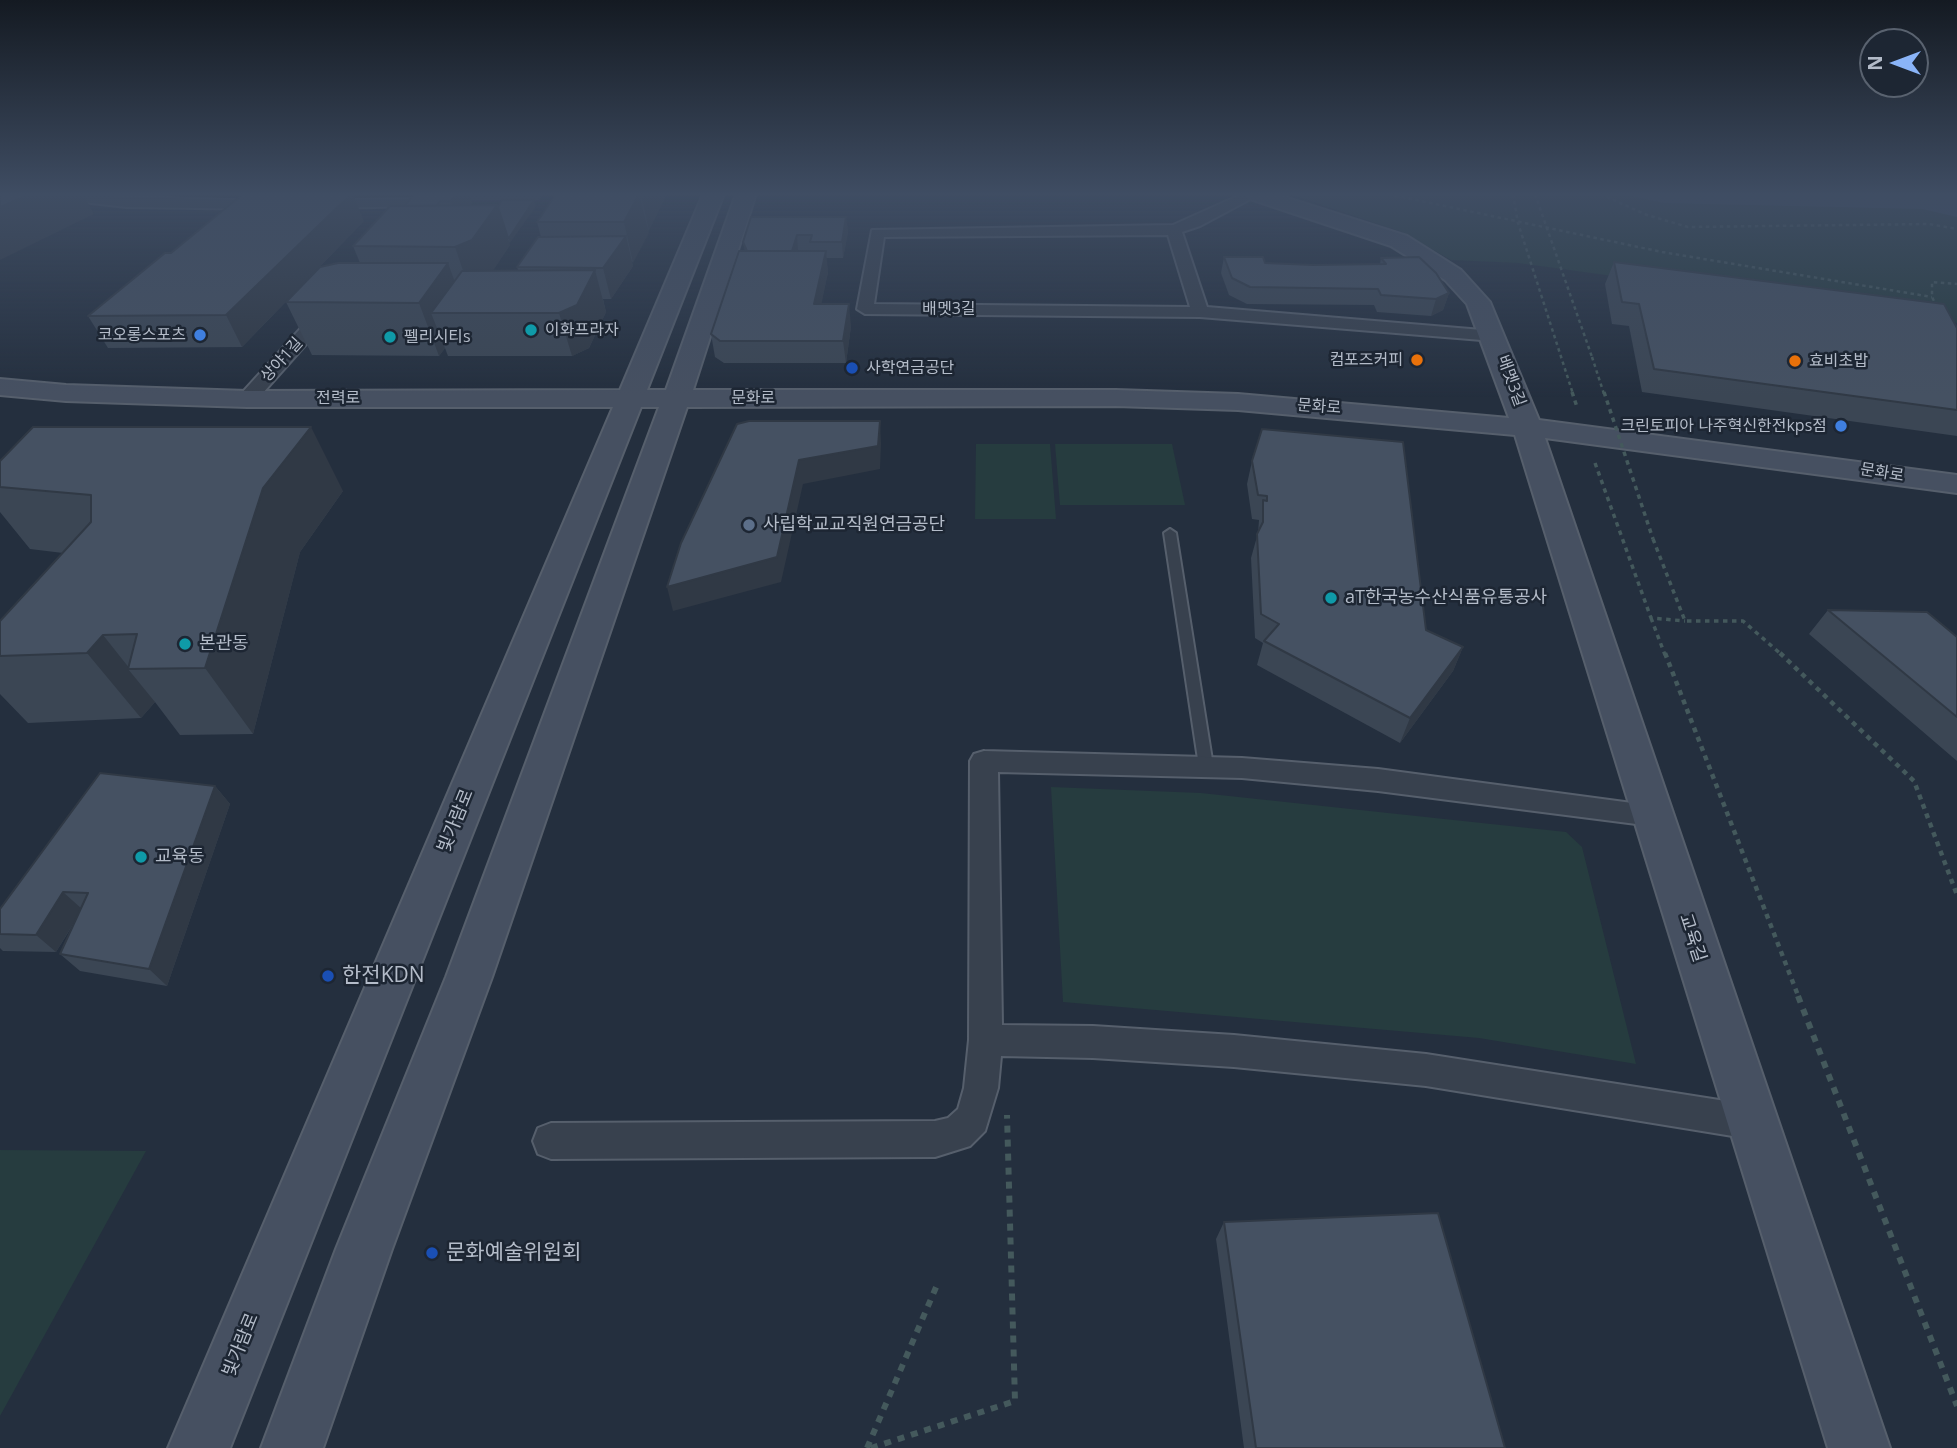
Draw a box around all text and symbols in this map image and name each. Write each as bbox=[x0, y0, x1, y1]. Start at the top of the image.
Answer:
north arrow bbox=[1859, 28, 1929, 98]
text: N bbox=[1862, 55, 1888, 71]
street label: 배멧3길 bbox=[922, 299, 976, 319]
place label: 이화프라자 bbox=[545, 320, 619, 340]
marker: 이화프라자 bbox=[523, 322, 539, 338]
place label: 코오롱스포츠 bbox=[98, 325, 186, 345]
marker: 코오롱스포츠 bbox=[192, 327, 208, 343]
place label: 펠리시티s bbox=[404, 327, 471, 347]
marker: 펠리시티s bbox=[382, 329, 398, 345]
street label: 상야1길 bbox=[257, 334, 307, 386]
place label: 컴포즈커피 bbox=[1329, 350, 1403, 370]
place label: 효비초밥 bbox=[1809, 351, 1868, 371]
marker: 컴포즈커피 bbox=[1409, 352, 1425, 368]
street label: 배멧3길 bbox=[1493, 353, 1529, 409]
marker: 효비초밥 bbox=[1787, 353, 1803, 369]
place label: 사학연금공단 bbox=[866, 358, 954, 378]
marker: 사학연금공단 bbox=[844, 360, 860, 376]
street label: 전력로 bbox=[316, 388, 360, 408]
street label: 문화로 bbox=[731, 388, 775, 408]
street label: 문화로 bbox=[1296, 396, 1342, 418]
place label: 크린토피아 나주혁신한전kps점 bbox=[1620, 416, 1827, 436]
marker: 크린토피아 나주혁신한전kps점 bbox=[1833, 418, 1849, 434]
street label: 문화로 bbox=[1859, 460, 1905, 486]
place label: 사립학교교직원연금공단 bbox=[763, 514, 945, 536]
marker: 사립학교교직원연금공단 bbox=[741, 517, 757, 533]
place label: aT한국농수산식품유통공사 bbox=[1345, 587, 1547, 609]
marker: aT한국농수산식품유통공사 bbox=[1323, 590, 1339, 606]
place label: 본관동 bbox=[199, 633, 249, 655]
marker: 본관동 bbox=[177, 636, 193, 652]
street label: 빛가람로 bbox=[434, 786, 478, 856]
place label: 교육동 bbox=[155, 846, 205, 868]
marker: 교육동 bbox=[133, 849, 149, 865]
street label: 교육길 bbox=[1674, 911, 1710, 965]
place label: 한전KDN bbox=[342, 963, 425, 989]
marker: 한전KDN bbox=[320, 968, 336, 984]
place label: 문화예술위원회 bbox=[446, 1240, 581, 1266]
marker: 문화예술위원회 bbox=[424, 1245, 440, 1261]
street label: 빛가람로 bbox=[219, 1310, 263, 1380]

